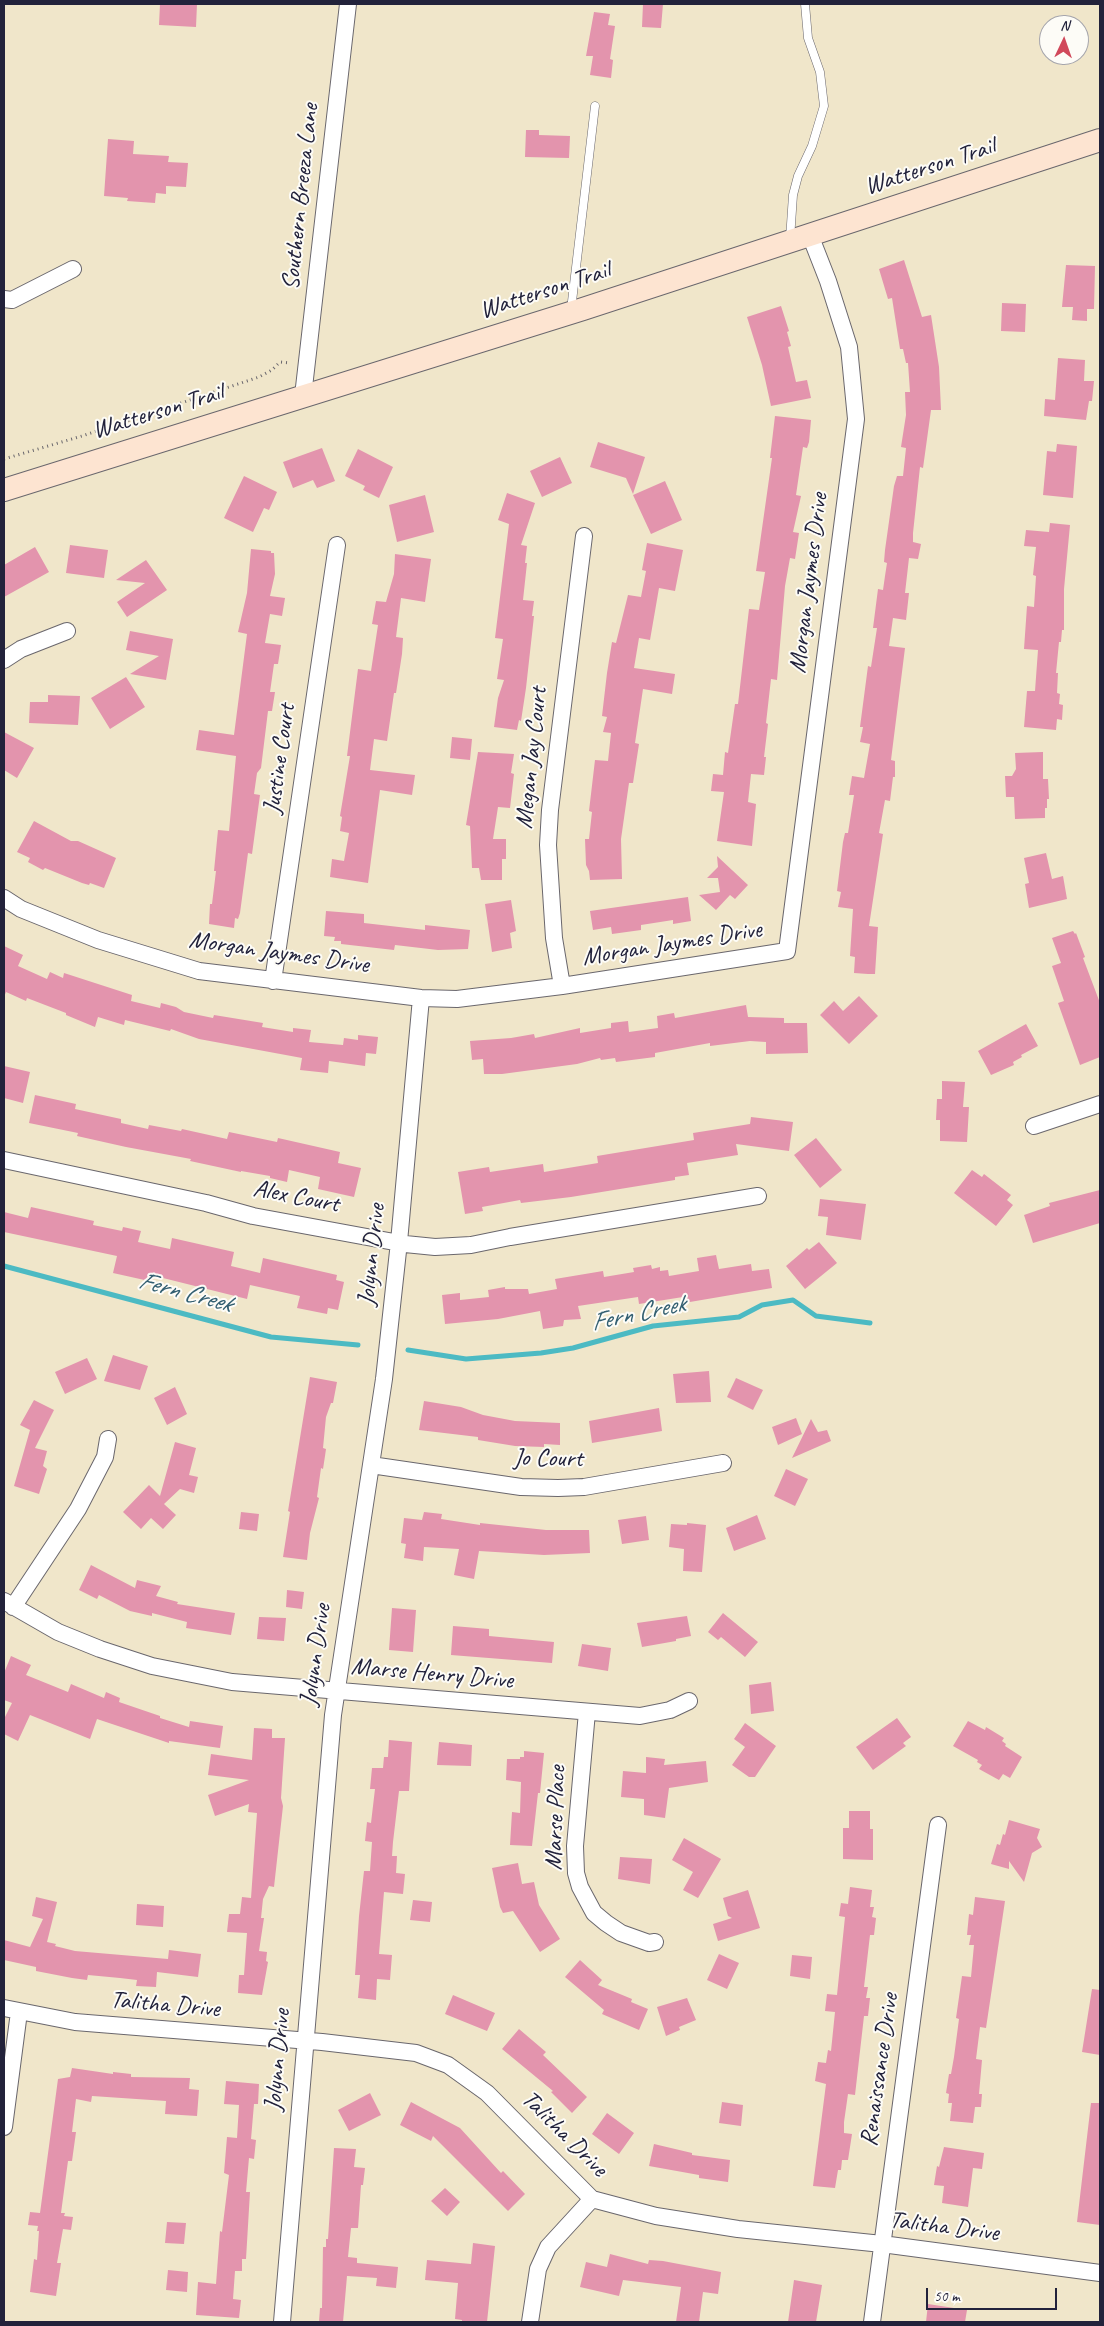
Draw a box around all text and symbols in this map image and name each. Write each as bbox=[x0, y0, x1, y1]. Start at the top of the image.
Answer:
north arrow bbox=[1039, 15, 1089, 65]
text: N bbox=[1060, 17, 1070, 34]
street label: Southern Breeza Lane bbox=[276, 102, 326, 292]
street label: Watterson Trail bbox=[861, 132, 999, 202]
street label: Watterson Trail bbox=[476, 256, 614, 326]
street label: Watterson Trail bbox=[89, 378, 227, 446]
street label: Morgan Jaymes Drive bbox=[783, 491, 835, 675]
street label: Megan Jay Court bbox=[510, 686, 554, 830]
street label: Justine Court bbox=[257, 702, 303, 816]
street label: Morgan Jaymes Drive bbox=[580, 915, 764, 973]
street label: Morgan Jaymes Drive bbox=[187, 926, 371, 980]
street label: Alex Court bbox=[251, 1174, 341, 1220]
street label: Jolynn Drive bbox=[352, 1203, 392, 1307]
water label: Fern Creek bbox=[135, 1266, 235, 1320]
water label: Fern Creek bbox=[588, 1289, 688, 1339]
street label: Jo Court bbox=[513, 1443, 583, 1475]
street label: Jolynn Drive bbox=[294, 1602, 338, 1708]
street label: Marse Henry Drive bbox=[350, 1652, 514, 1696]
street label: Marse Place bbox=[539, 1765, 573, 1871]
street label: Talitha Drive bbox=[109, 1985, 221, 2025]
street label: Renaissance Drive bbox=[854, 1992, 906, 2148]
street label: Jolynn Drive bbox=[259, 2008, 297, 2112]
street label: Talitha Drive bbox=[515, 2085, 613, 2183]
street label: Talitha Drive bbox=[888, 2205, 1000, 2249]
scale bar bbox=[929, 2278, 1060, 2310]
text: 50 m bbox=[934, 2287, 960, 2306]

